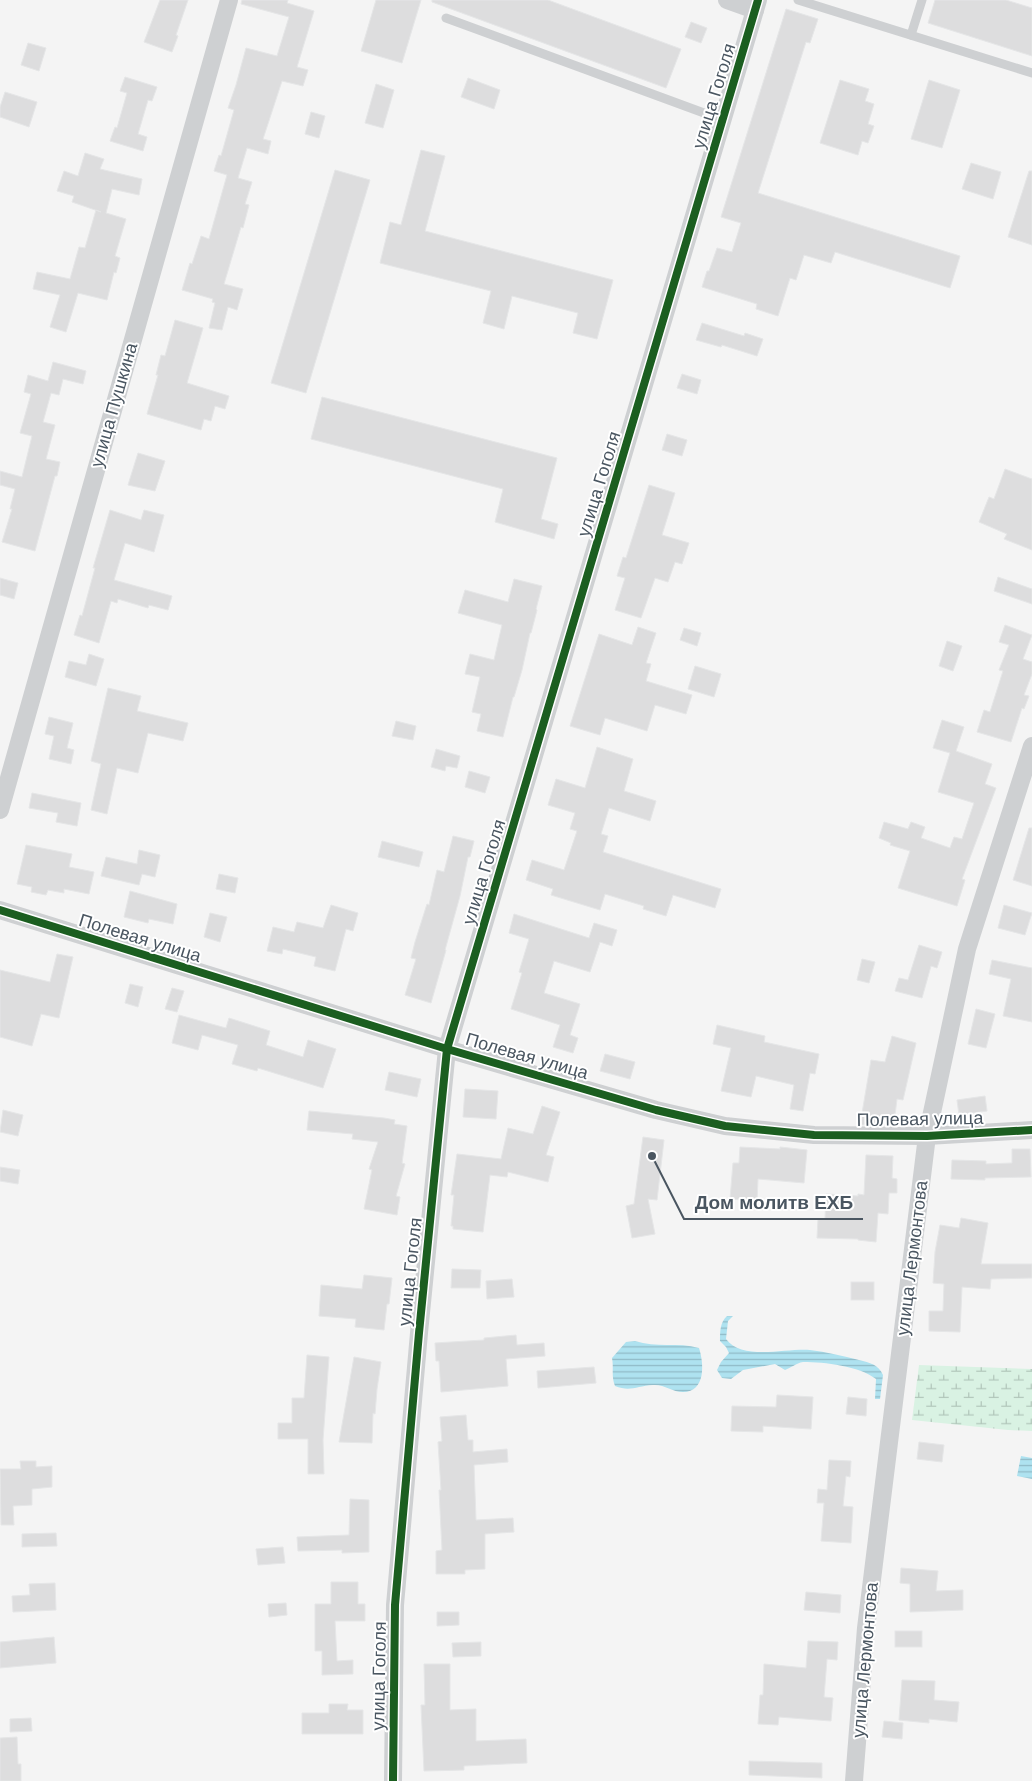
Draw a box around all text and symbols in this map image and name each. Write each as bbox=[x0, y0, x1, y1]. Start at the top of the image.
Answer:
street label: улица Гоголя bbox=[688, 41, 740, 151]
street label: улица Пушкина bbox=[87, 339, 142, 470]
street label: улица Гоголя bbox=[573, 429, 625, 539]
street label: улица Гоголя bbox=[458, 817, 510, 927]
street label: Полевая улица bbox=[77, 910, 204, 966]
street label: Полевая улица bbox=[463, 1029, 592, 1083]
street label: Полевая улица bbox=[856, 1108, 984, 1130]
street label: улица Лермонтова bbox=[893, 1178, 932, 1337]
callout: Дом молитв ЕХБ bbox=[684, 1185, 863, 1219]
text: Дом молитв ЕХБ bbox=[695, 1192, 853, 1213]
street label: улица Гоголя bbox=[394, 1217, 426, 1327]
street label: улица Лермонтова bbox=[848, 1580, 882, 1739]
street label: улица Гоголя bbox=[368, 1621, 390, 1731]

